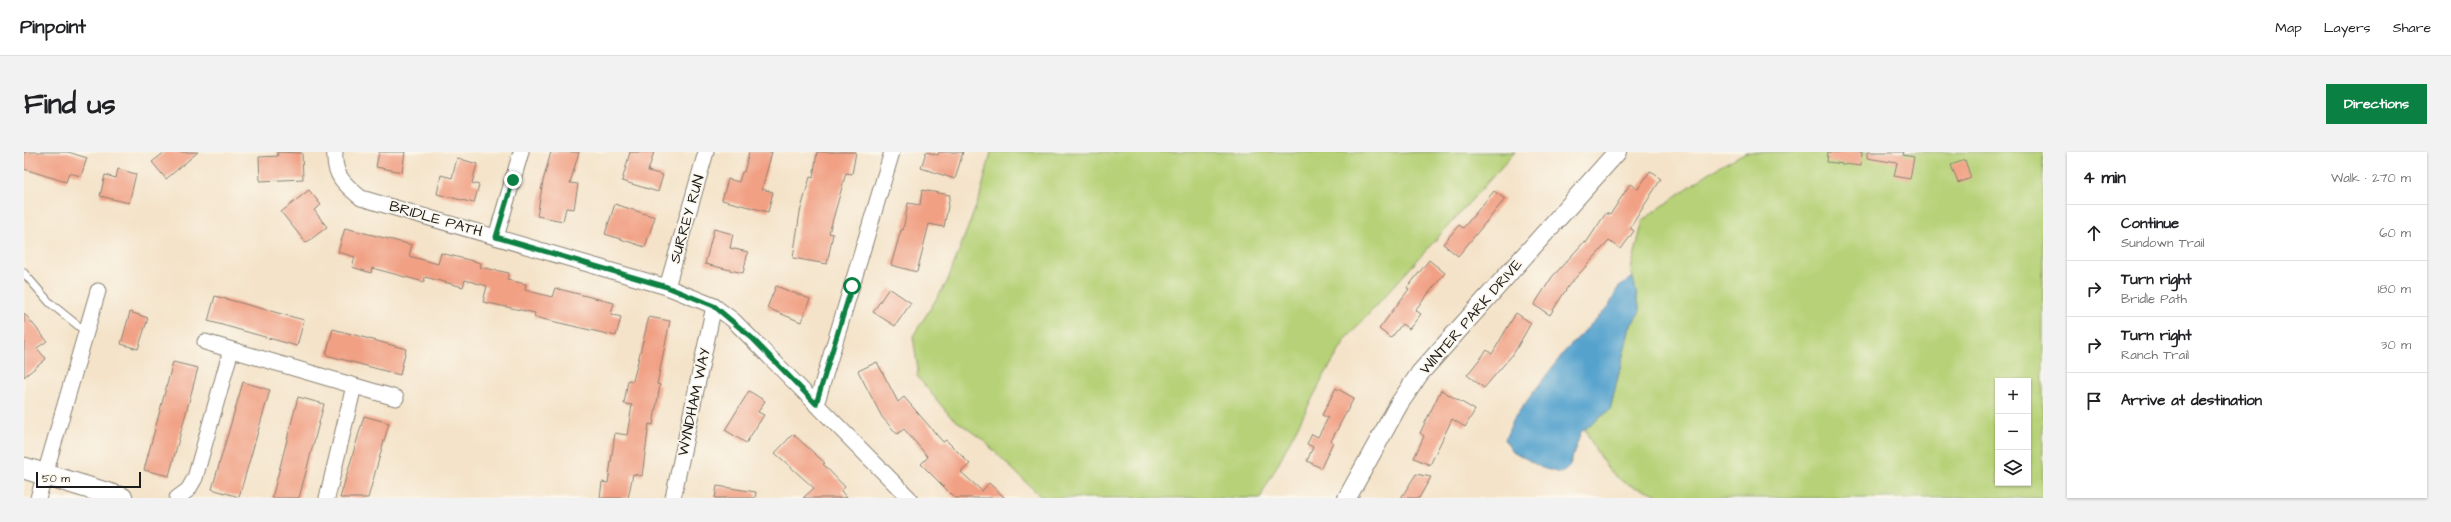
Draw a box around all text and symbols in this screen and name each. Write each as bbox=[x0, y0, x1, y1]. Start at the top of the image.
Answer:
text: Pinpoint bbox=[20, 14, 86, 41]
text: Map bbox=[2275, 18, 2302, 38]
text: Layers bbox=[2324, 18, 2371, 38]
text: Share bbox=[2393, 18, 2431, 38]
button: Directions bbox=[2326, 84, 2427, 124]
text: Find us bbox=[24, 85, 115, 124]
text: 4 min bbox=[2083, 166, 2126, 190]
text: Walk · 270 m bbox=[2331, 169, 2411, 187]
route end bbox=[504, 171, 522, 189]
street label: SURREY RUN bbox=[664, 172, 710, 266]
street label: BRIDLE PATH bbox=[387, 196, 485, 242]
text: Continue bbox=[2121, 213, 2179, 234]
icon: ahead bbox=[2083, 222, 2105, 244]
text: 60 m bbox=[2379, 224, 2411, 242]
text: Sundown Trail bbox=[2121, 234, 2205, 252]
street label: WINTER PARK DRIVE bbox=[1415, 255, 1527, 379]
text: Turn right bbox=[2121, 269, 2192, 290]
route start bbox=[843, 277, 861, 295]
icon: right bbox=[2083, 278, 2105, 300]
text: 180 m bbox=[2377, 280, 2411, 298]
text: Bridle Path bbox=[2121, 290, 2187, 308]
text: Turn right bbox=[2121, 325, 2192, 346]
icon: right bbox=[2083, 334, 2105, 356]
text: 30 m bbox=[2381, 336, 2411, 354]
street label: WYNDHAM WAY bbox=[672, 346, 716, 458]
text: Ranch Trail bbox=[2121, 346, 2189, 364]
map controls bbox=[1995, 378, 2031, 486]
button: + bbox=[1995, 378, 2031, 414]
icon: arrive bbox=[2083, 390, 2105, 412]
text: Arrive at destination bbox=[2121, 390, 2262, 411]
button: − bbox=[1995, 414, 2031, 450]
button: layers bbox=[1995, 450, 2031, 486]
scale bar bbox=[36, 470, 141, 489]
text: 50 m bbox=[42, 471, 70, 486]

